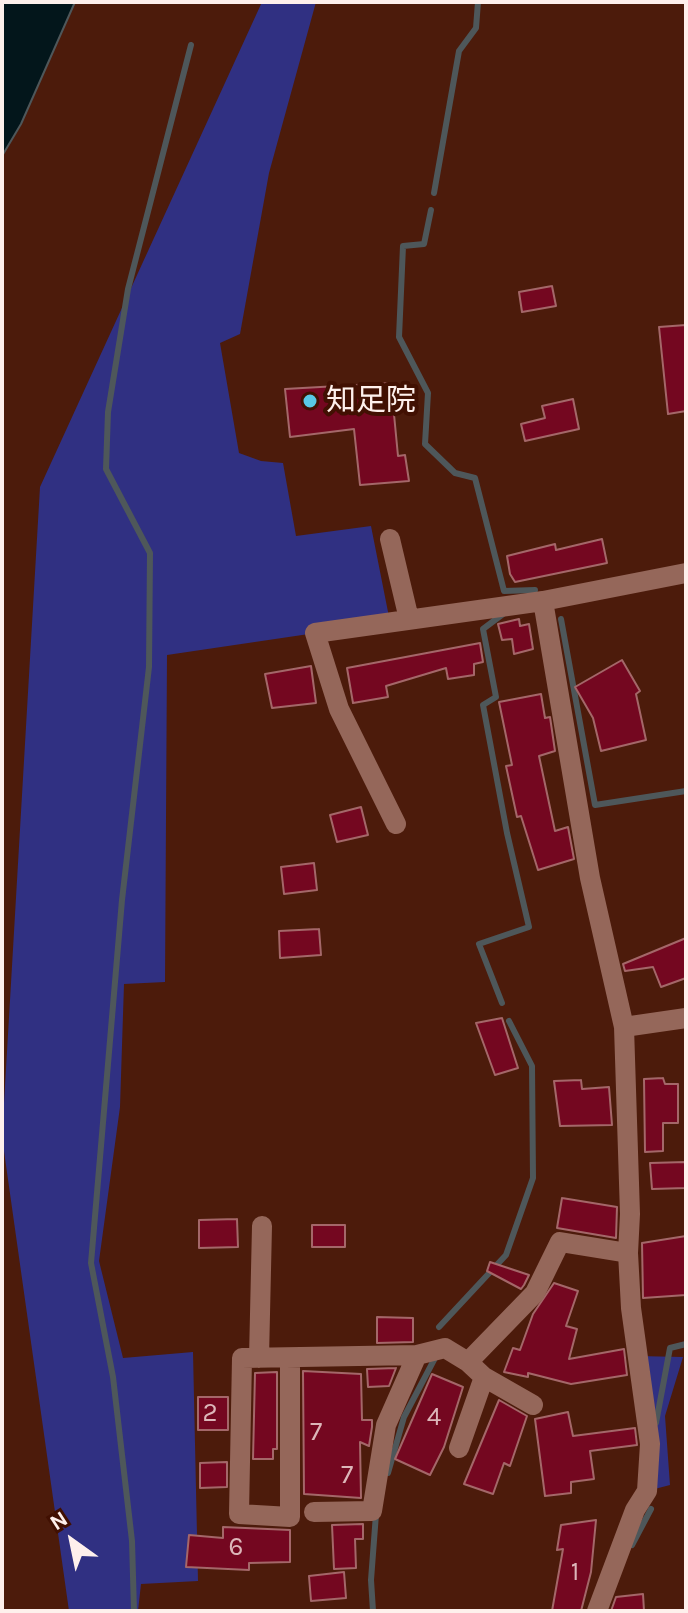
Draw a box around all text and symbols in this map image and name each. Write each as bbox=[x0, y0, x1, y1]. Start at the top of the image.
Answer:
place label: 知足院 bbox=[326, 383, 416, 419]
marker: 知足院 bbox=[301, 392, 319, 410]
house number: 2 bbox=[202, 1398, 218, 1430]
house number: 4 bbox=[427, 1402, 441, 1434]
house number: 7 bbox=[310, 1417, 322, 1449]
house number: 7 bbox=[341, 1460, 353, 1492]
north arrow bbox=[32, 1501, 112, 1581]
text: N bbox=[45, 1506, 73, 1536]
house number: 6 bbox=[229, 1532, 243, 1564]
house number: 1 bbox=[571, 1557, 579, 1589]

